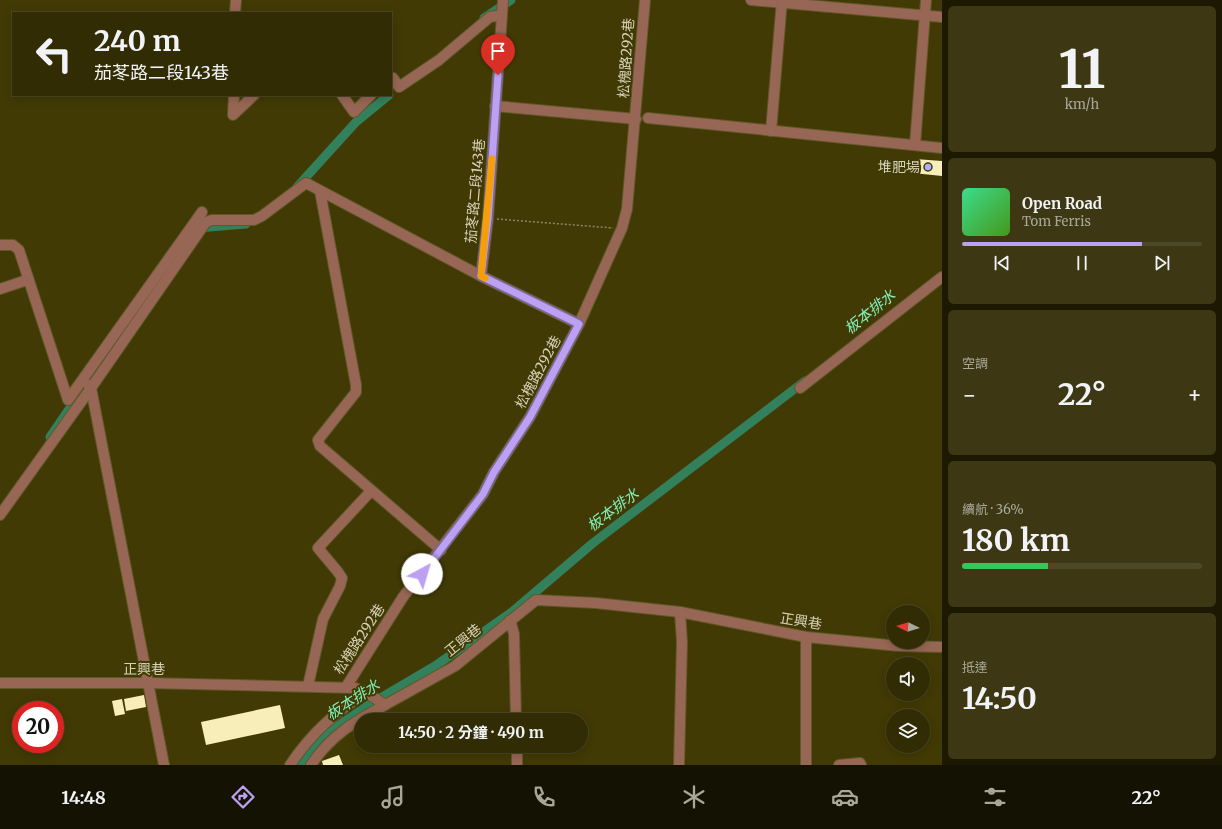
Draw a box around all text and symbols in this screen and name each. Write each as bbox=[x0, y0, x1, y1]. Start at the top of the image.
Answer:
street label: 松槐路292巷 bbox=[614, 17, 638, 99]
text: 240 m bbox=[94, 23, 181, 59]
icon: left bbox=[28, 28, 80, 80]
pin bbox=[481, 34, 515, 75]
text: 11 bbox=[1059, 37, 1105, 102]
icon: arrive bbox=[487, 40, 509, 62]
text: 茄苳路二段143巷 bbox=[94, 61, 229, 84]
text: km/h bbox=[1065, 96, 1099, 113]
street label: 茄苳路二段143巷 bbox=[461, 138, 489, 244]
place label: 堆肥場 bbox=[878, 158, 920, 176]
marker: 堆肥場 bbox=[923, 162, 933, 172]
text: Open Road bbox=[1022, 194, 1102, 213]
text: Tom Ferris bbox=[1022, 213, 1091, 230]
icon: previous bbox=[991, 252, 1013, 274]
icon: pause bbox=[1071, 252, 1093, 274]
icon: next bbox=[1151, 252, 1173, 274]
water label: 板本排水 bbox=[840, 285, 900, 338]
street label: 松槐路292巷 bbox=[511, 332, 565, 412]
text: 空調 bbox=[962, 355, 988, 372]
text: 22° bbox=[1058, 375, 1106, 413]
text: − bbox=[962, 381, 977, 409]
text: + bbox=[1187, 381, 1202, 409]
water label: 板本排水 bbox=[583, 483, 643, 535]
text: 續航 · 36% bbox=[962, 501, 1024, 518]
text: 180 km bbox=[962, 521, 1070, 559]
position arrow bbox=[401, 553, 443, 595]
street label: 松槐路292巷 bbox=[330, 600, 388, 678]
north arrow bbox=[886, 605, 930, 649]
map controls bbox=[886, 605, 930, 753]
street label: 正興巷 bbox=[779, 609, 823, 633]
street label: 正興巷 bbox=[441, 620, 485, 660]
button: sound bbox=[886, 657, 930, 701]
text: 抵達 bbox=[962, 659, 988, 676]
street label: 正興巷 bbox=[123, 660, 165, 678]
water label: 板本排水 bbox=[322, 675, 384, 724]
text: 14:50 bbox=[962, 679, 1037, 717]
speed limit sign: 20 bbox=[12, 701, 64, 753]
button: layers bbox=[886, 709, 930, 753]
text: 14:50 · 2 分鐘 · 490 m bbox=[398, 723, 544, 742]
icon: directions bbox=[229, 783, 257, 811]
icon: music bbox=[379, 783, 407, 811]
icon: phone bbox=[530, 783, 558, 811]
icon: climate bbox=[680, 783, 708, 811]
icon: car bbox=[831, 783, 859, 811]
icon: filters bbox=[981, 783, 1009, 811]
text: 14:48 bbox=[61, 786, 106, 809]
text: 22° bbox=[1132, 786, 1161, 809]

